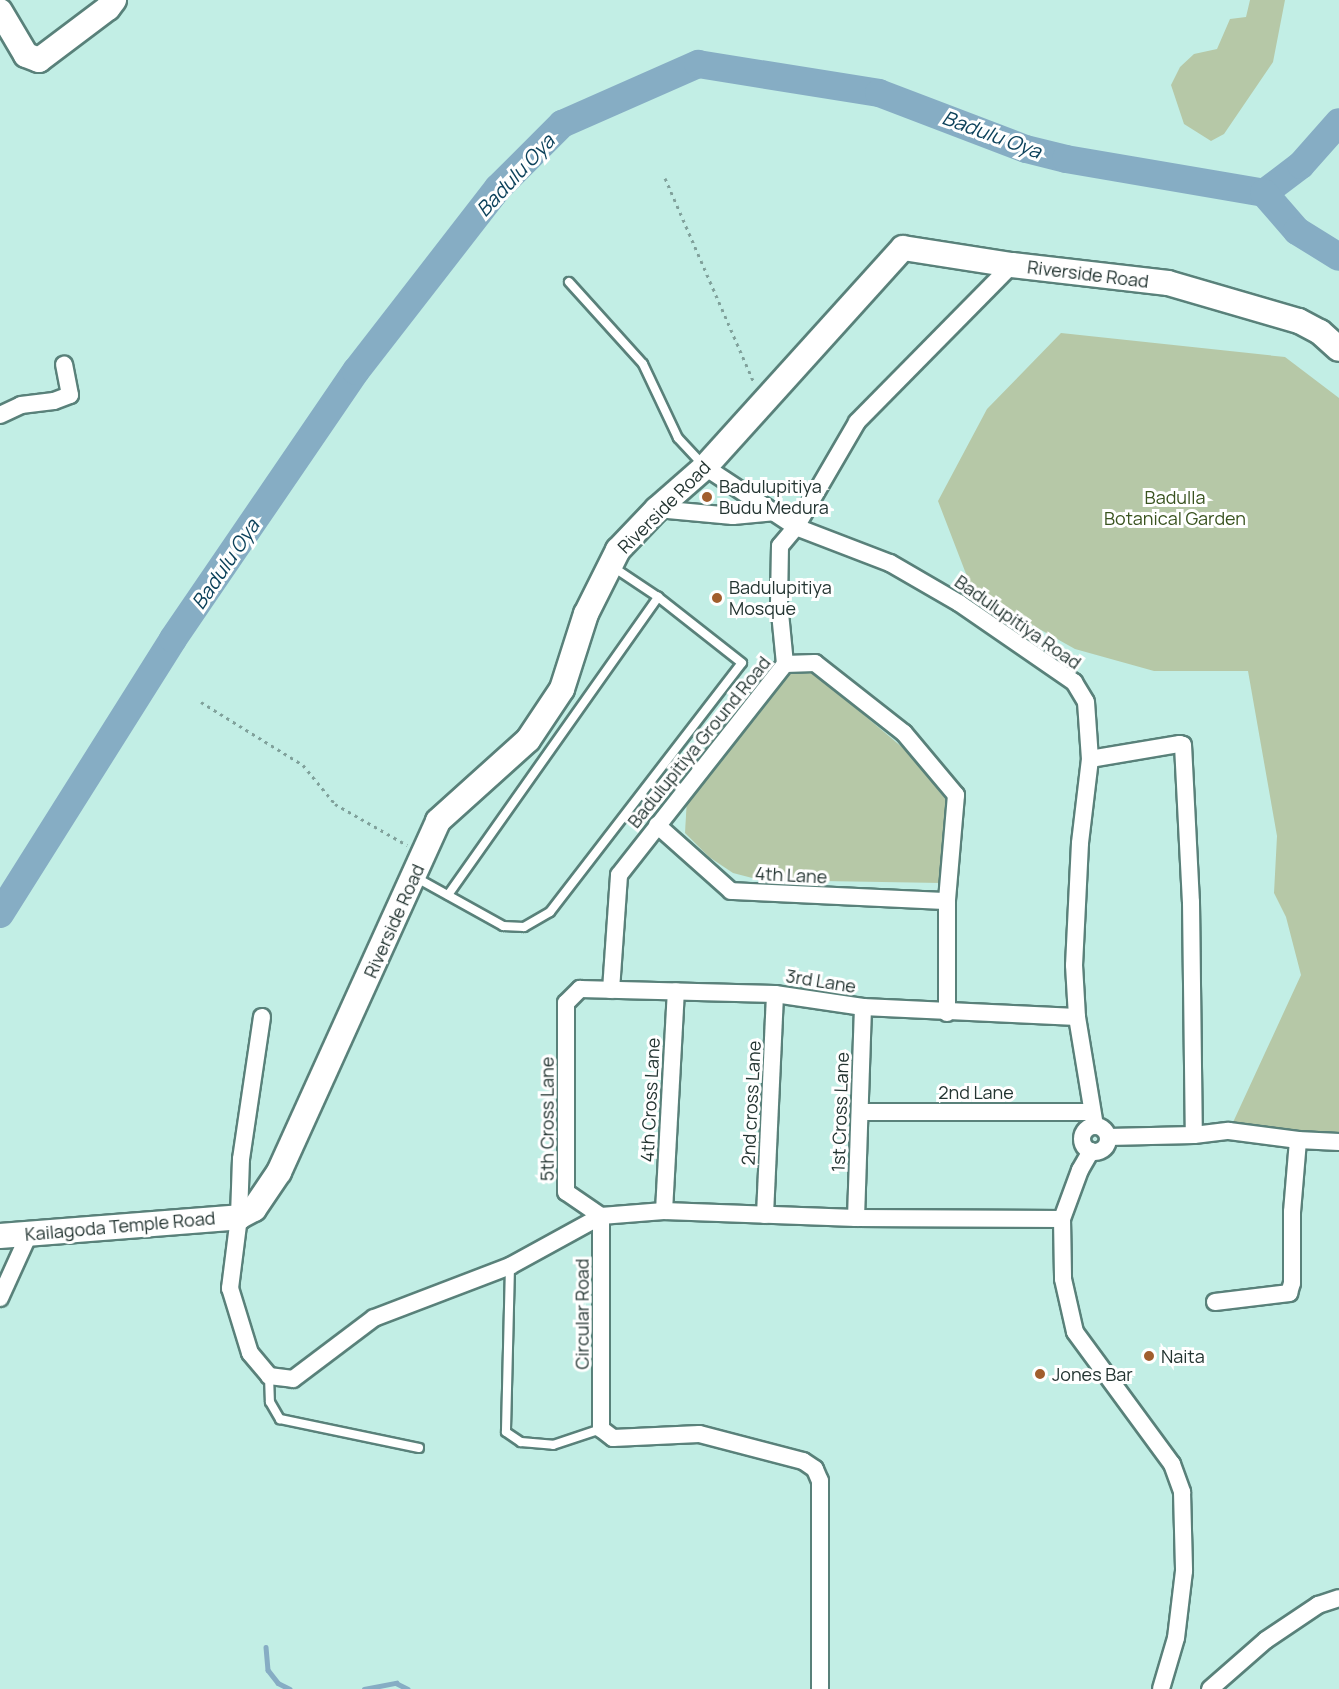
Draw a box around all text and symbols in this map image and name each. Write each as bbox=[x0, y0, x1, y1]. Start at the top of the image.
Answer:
water label: Badulu Oya bbox=[939, 105, 1045, 163]
water label: Badulu Oya bbox=[471, 129, 559, 221]
street label: Riverside Road bbox=[1026, 256, 1150, 292]
street label: Riverside Road bbox=[613, 456, 715, 558]
place label: Badulupitiya Budu Medura bbox=[719, 476, 829, 518]
park label: Badulla Botanical Garden bbox=[1104, 487, 1246, 530]
marker: Badulupitiya Budu Medura bbox=[700, 490, 714, 504]
water label: Badulu Oya bbox=[186, 514, 264, 614]
street label: Badulupitiya Road bbox=[951, 570, 1085, 674]
place label: Badulupitiya Mosque bbox=[729, 577, 832, 620]
marker: Badulupitiya Mosque bbox=[710, 591, 724, 605]
street label: Badulupitiya Ground Road bbox=[623, 652, 775, 832]
street label: Riverside Road bbox=[359, 861, 429, 981]
street label: 4th Lane bbox=[754, 862, 828, 888]
street label: 3rd Lane bbox=[784, 965, 858, 997]
street label: 4th Cross Lane bbox=[636, 1037, 664, 1163]
street label: 2nd cross Lane bbox=[737, 1040, 765, 1166]
street label: 1st Cross Lane bbox=[827, 1052, 853, 1172]
street label: 5th Cross Lane bbox=[536, 1057, 558, 1181]
street label: 2nd Lane bbox=[938, 1081, 1014, 1103]
street label: Kailagoda Temple Road bbox=[24, 1207, 216, 1245]
street label: Circular Road bbox=[571, 1259, 593, 1369]
place label: Naita bbox=[1161, 1345, 1205, 1367]
marker: Naita bbox=[1142, 1349, 1156, 1363]
place label: Jones Bar bbox=[1052, 1363, 1133, 1385]
marker: Jones Bar bbox=[1033, 1367, 1047, 1381]

